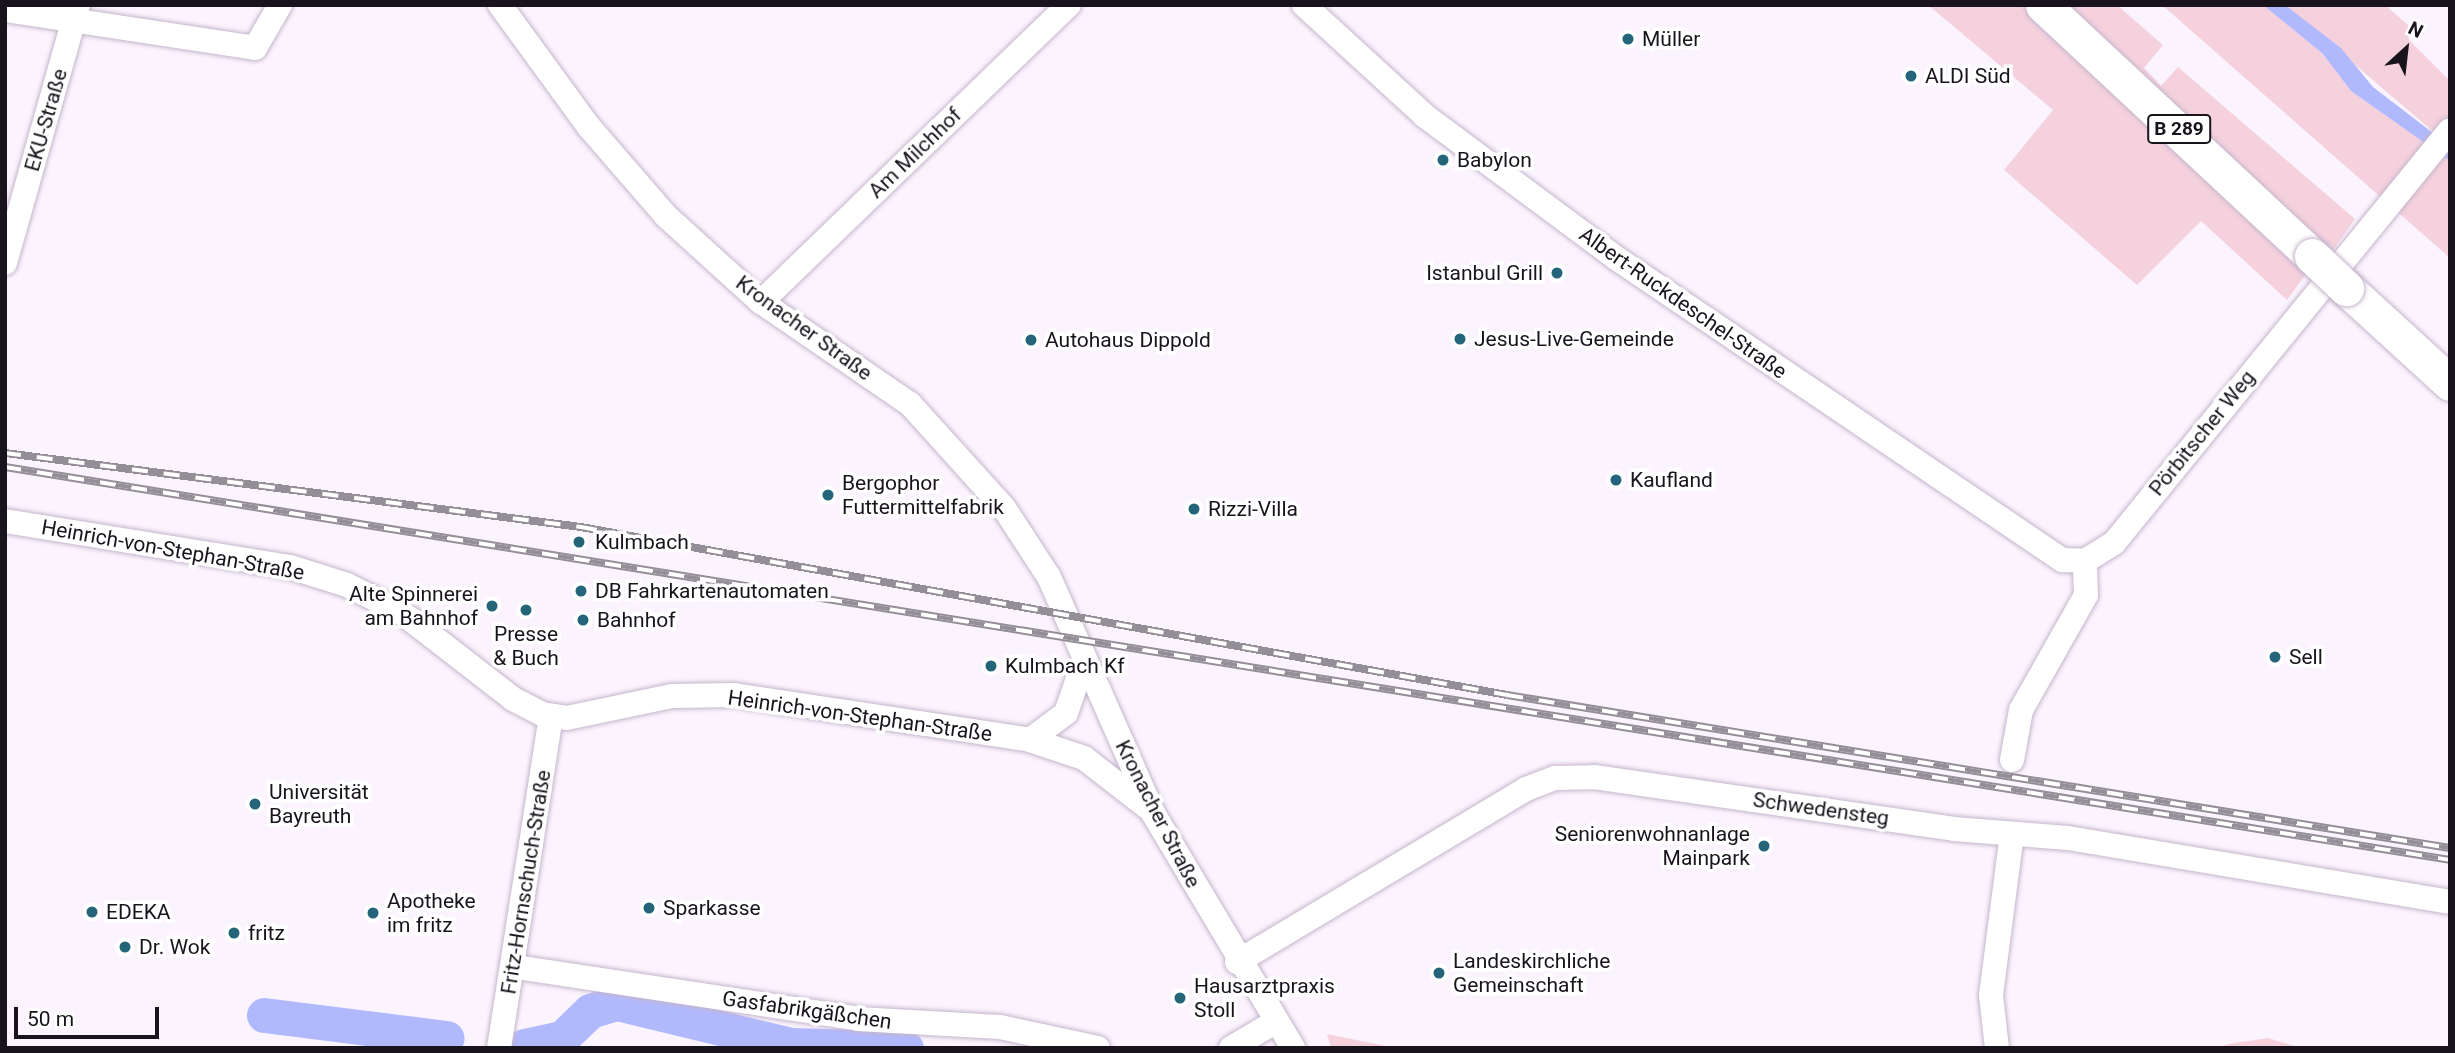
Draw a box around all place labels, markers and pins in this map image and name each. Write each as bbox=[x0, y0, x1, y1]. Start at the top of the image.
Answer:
place label: Müller bbox=[1642, 26, 1700, 52]
marker: Müller bbox=[1620, 31, 1636, 47]
place label: ALDI Süd bbox=[1925, 63, 2011, 89]
marker: ALDI Süd bbox=[1903, 68, 1919, 84]
place label: Babylon bbox=[1457, 147, 1532, 173]
marker: Babylon bbox=[1435, 152, 1451, 168]
place label: Istanbul Grill bbox=[1426, 260, 1543, 286]
marker: Istanbul Grill bbox=[1549, 265, 1565, 281]
place label: Jesus-Live-Gemeinde bbox=[1474, 326, 1674, 352]
place label: Autohaus Dippold bbox=[1045, 327, 1211, 353]
marker: Jesus-Live-Gemeinde bbox=[1452, 331, 1468, 347]
marker: Autohaus Dippold bbox=[1023, 332, 1039, 348]
place label: Kaufland bbox=[1630, 467, 1713, 493]
place label: Bergophor Futtermittelfabrik bbox=[842, 470, 1004, 520]
marker: Kaufland bbox=[1608, 472, 1624, 488]
marker: Bergophor Futtermittelfabrik bbox=[820, 487, 836, 503]
place label: Rizzi-Villa bbox=[1208, 496, 1298, 522]
marker: Rizzi-Villa bbox=[1186, 501, 1202, 517]
place label: Kulmbach bbox=[595, 529, 689, 555]
marker: Kulmbach bbox=[569, 532, 589, 552]
place label: DB Fahrkartenautomaten bbox=[595, 578, 829, 604]
place label: Alte Spinnerei am Bahnhof bbox=[349, 581, 478, 631]
marker: DB Fahrkartenautomaten bbox=[573, 583, 589, 599]
marker: Alte Spinnerei am Bahnhof bbox=[484, 598, 500, 614]
marker: Presse & Buch bbox=[518, 602, 534, 618]
place label: Bahnhof bbox=[597, 607, 676, 633]
marker: Bahnhof bbox=[575, 612, 591, 628]
place label: Presse & Buch bbox=[493, 621, 559, 671]
place label: Sell bbox=[2289, 644, 2323, 670]
marker: Sell bbox=[2267, 649, 2283, 665]
place label: Kulmbach Kf bbox=[1005, 653, 1124, 679]
marker: Kulmbach Kf bbox=[983, 658, 999, 674]
place label: Universität Bayreuth bbox=[269, 779, 369, 829]
marker: Universität Bayreuth bbox=[247, 796, 263, 812]
place label: Seniorenwohnanlage Mainpark bbox=[1555, 821, 1750, 871]
marker: Seniorenwohnanlage Mainpark bbox=[1756, 838, 1772, 854]
place label: Apotheke im fritz bbox=[387, 888, 476, 938]
place label: Sparkasse bbox=[663, 895, 761, 921]
place label: EDEKA bbox=[106, 899, 171, 925]
marker: Sparkasse bbox=[641, 900, 657, 916]
marker: EDEKA bbox=[84, 904, 100, 920]
marker: Apotheke im fritz bbox=[365, 905, 381, 921]
place label: fritz bbox=[248, 920, 285, 946]
marker: fritz bbox=[226, 925, 242, 941]
place label: Dr. Wok bbox=[139, 934, 210, 960]
marker: Dr. Wok bbox=[117, 939, 133, 955]
place label: Landeskirchliche Gemeinschaft bbox=[1453, 948, 1610, 998]
marker: Landeskirchliche Gemeinschaft bbox=[1431, 965, 1447, 981]
place label: Hausarztpraxis Stoll bbox=[1194, 973, 1335, 1023]
marker: Hausarztpraxis Stoll bbox=[1172, 990, 1188, 1006]

